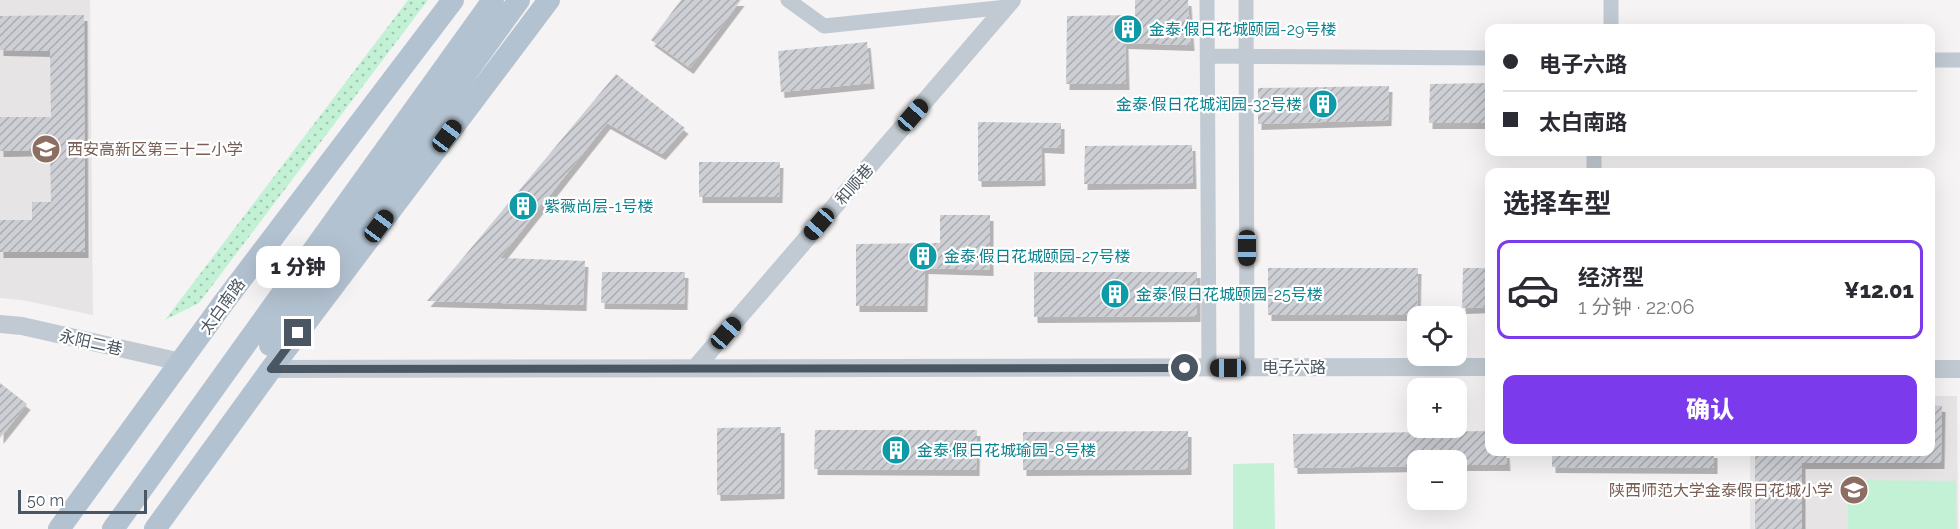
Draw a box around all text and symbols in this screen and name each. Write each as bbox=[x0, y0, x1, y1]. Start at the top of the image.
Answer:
building icon: 金泰·假日花城颐园-29号楼 bbox=[1112, 13, 1144, 45]
place label: 金泰·假日花城颐园-29号楼 bbox=[1149, 20, 1336, 39]
text: 电子六路 bbox=[1539, 51, 1627, 77]
building icon: 金泰·假日花城润园-32号楼 bbox=[1307, 88, 1339, 120]
place label: 金泰·假日花城润园-32号楼 bbox=[1116, 95, 1302, 114]
car bbox=[894, 96, 932, 134]
text: 太白南路 bbox=[1539, 109, 1627, 135]
car bbox=[429, 116, 465, 156]
school or university icon: 西安高新区第三十二小学 bbox=[30, 133, 62, 165]
place label: 西安高新区第三十二小学 bbox=[67, 140, 243, 159]
street label: 和顺巷 bbox=[831, 160, 877, 209]
text: 选择车型 bbox=[1503, 188, 1611, 219]
building icon: 紫薇尚层-1号楼 bbox=[507, 190, 539, 222]
place label: 紫薇尚层-1号楼 bbox=[544, 197, 654, 216]
car bbox=[800, 205, 838, 243]
car bbox=[361, 206, 397, 246]
car bbox=[1238, 230, 1256, 266]
building icon: 金泰·假日花城颐园-27号楼 bbox=[907, 240, 939, 272]
callout: 1 分钟 bbox=[256, 246, 340, 288]
place label: 金泰·假日花城颐园-27号楼 bbox=[944, 247, 1131, 266]
text: 1 分钟 bbox=[270, 255, 326, 279]
icon: car bbox=[1506, 263, 1560, 317]
text: 经济型 bbox=[1578, 264, 1644, 290]
street label: 太白南路 bbox=[196, 275, 249, 338]
text: ¥12.01 bbox=[1844, 277, 1914, 303]
building icon: 金泰·假日花城颐园-25号楼 bbox=[1099, 278, 1131, 310]
place label: 金泰·假日花城颐园-25号楼 bbox=[1136, 285, 1323, 304]
text: 1 分钟 · 22:06 bbox=[1578, 295, 1695, 319]
map controls bbox=[1407, 306, 1467, 510]
button: locate bbox=[1407, 306, 1467, 366]
car bbox=[707, 314, 745, 352]
route end bbox=[284, 319, 311, 346]
street label: 永阳二巷 bbox=[58, 326, 124, 359]
route start bbox=[1171, 354, 1198, 381]
street label: 电子六路 bbox=[1262, 358, 1326, 377]
car bbox=[1210, 359, 1246, 377]
button: 确认 bbox=[1503, 375, 1917, 444]
button: + bbox=[1407, 378, 1467, 438]
building icon: 金泰·假日花城瑜园-8号楼 bbox=[880, 434, 912, 466]
place label: 金泰·假日花城瑜园-8号楼 bbox=[917, 441, 1096, 460]
button: − bbox=[1407, 450, 1467, 510]
school or university icon: 陕西师范大学金泰假日花城小学 bbox=[1838, 474, 1870, 506]
place label: 陕西师范大学金泰假日花城小学 bbox=[1609, 481, 1833, 500]
scale bar bbox=[18, 487, 147, 514]
text: 50 m bbox=[27, 491, 64, 510]

